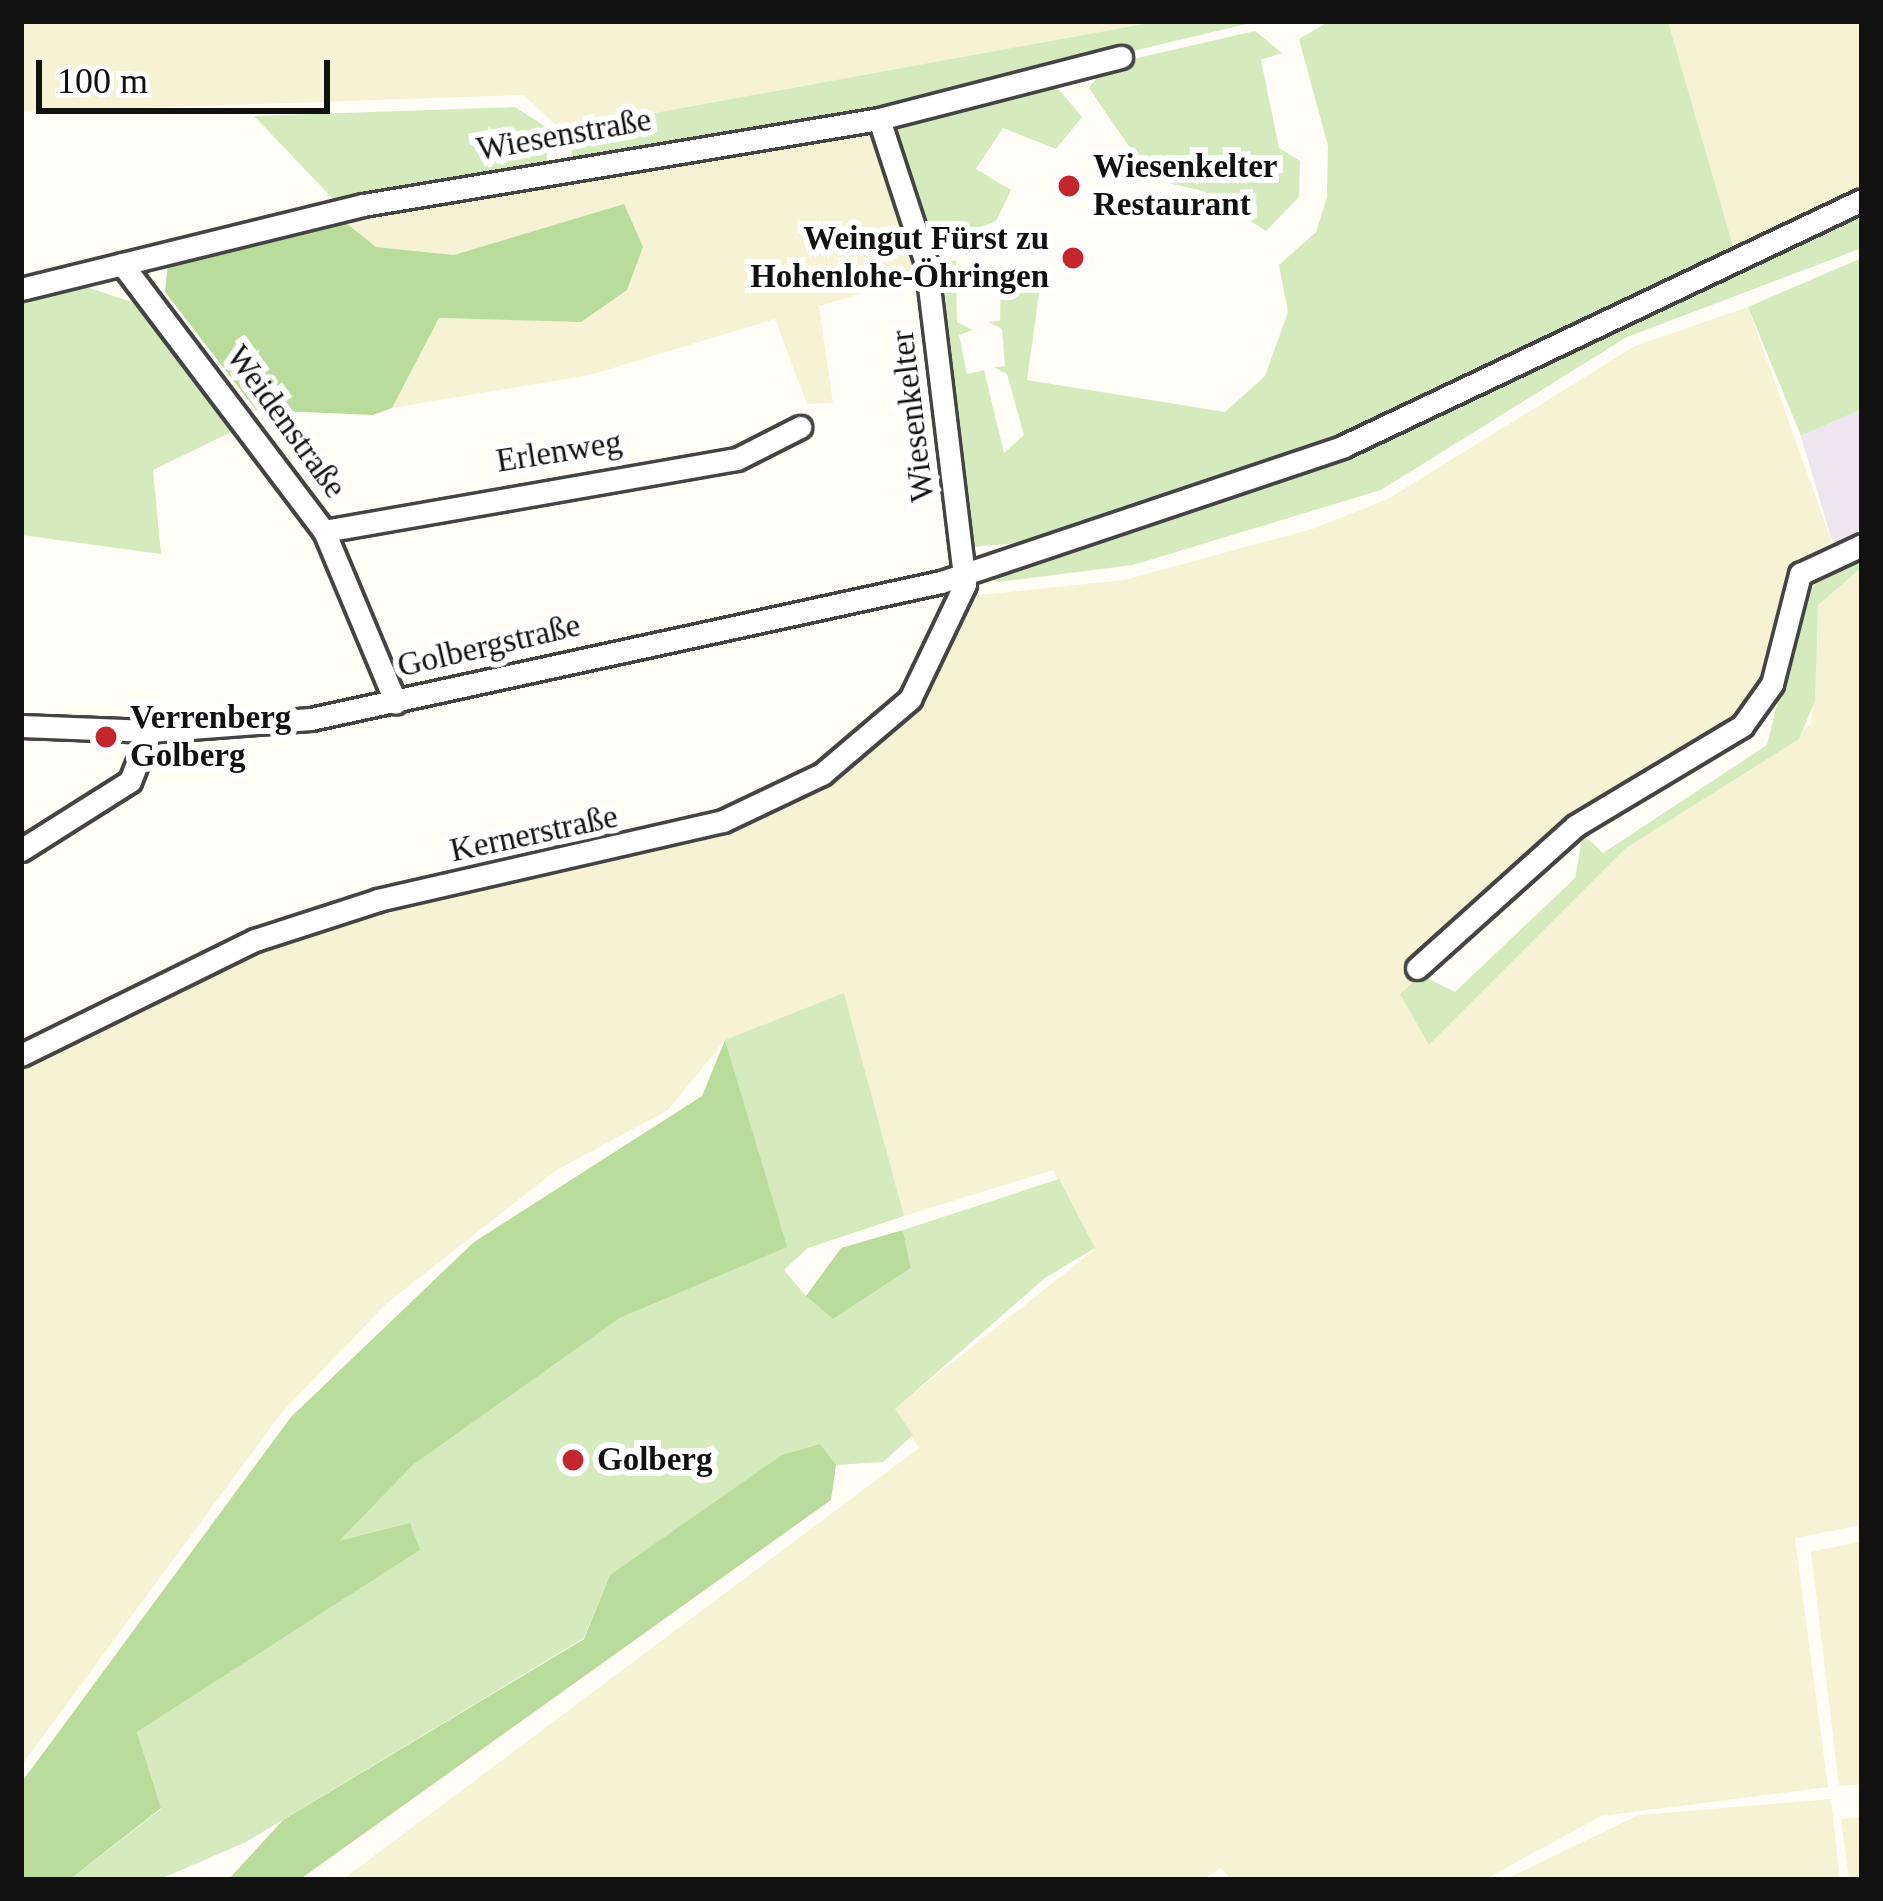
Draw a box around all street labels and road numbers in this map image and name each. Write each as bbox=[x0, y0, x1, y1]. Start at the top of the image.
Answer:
street label: Wiesenstraße bbox=[474, 100, 654, 170]
street label: Wiesenkelter bbox=[883, 328, 943, 504]
street label: Weidenstraße bbox=[217, 338, 355, 506]
street label: Erlenweg bbox=[493, 423, 625, 481]
street label: Golbergstraße bbox=[394, 606, 584, 686]
street label: Kernerstraße bbox=[447, 797, 621, 871]

